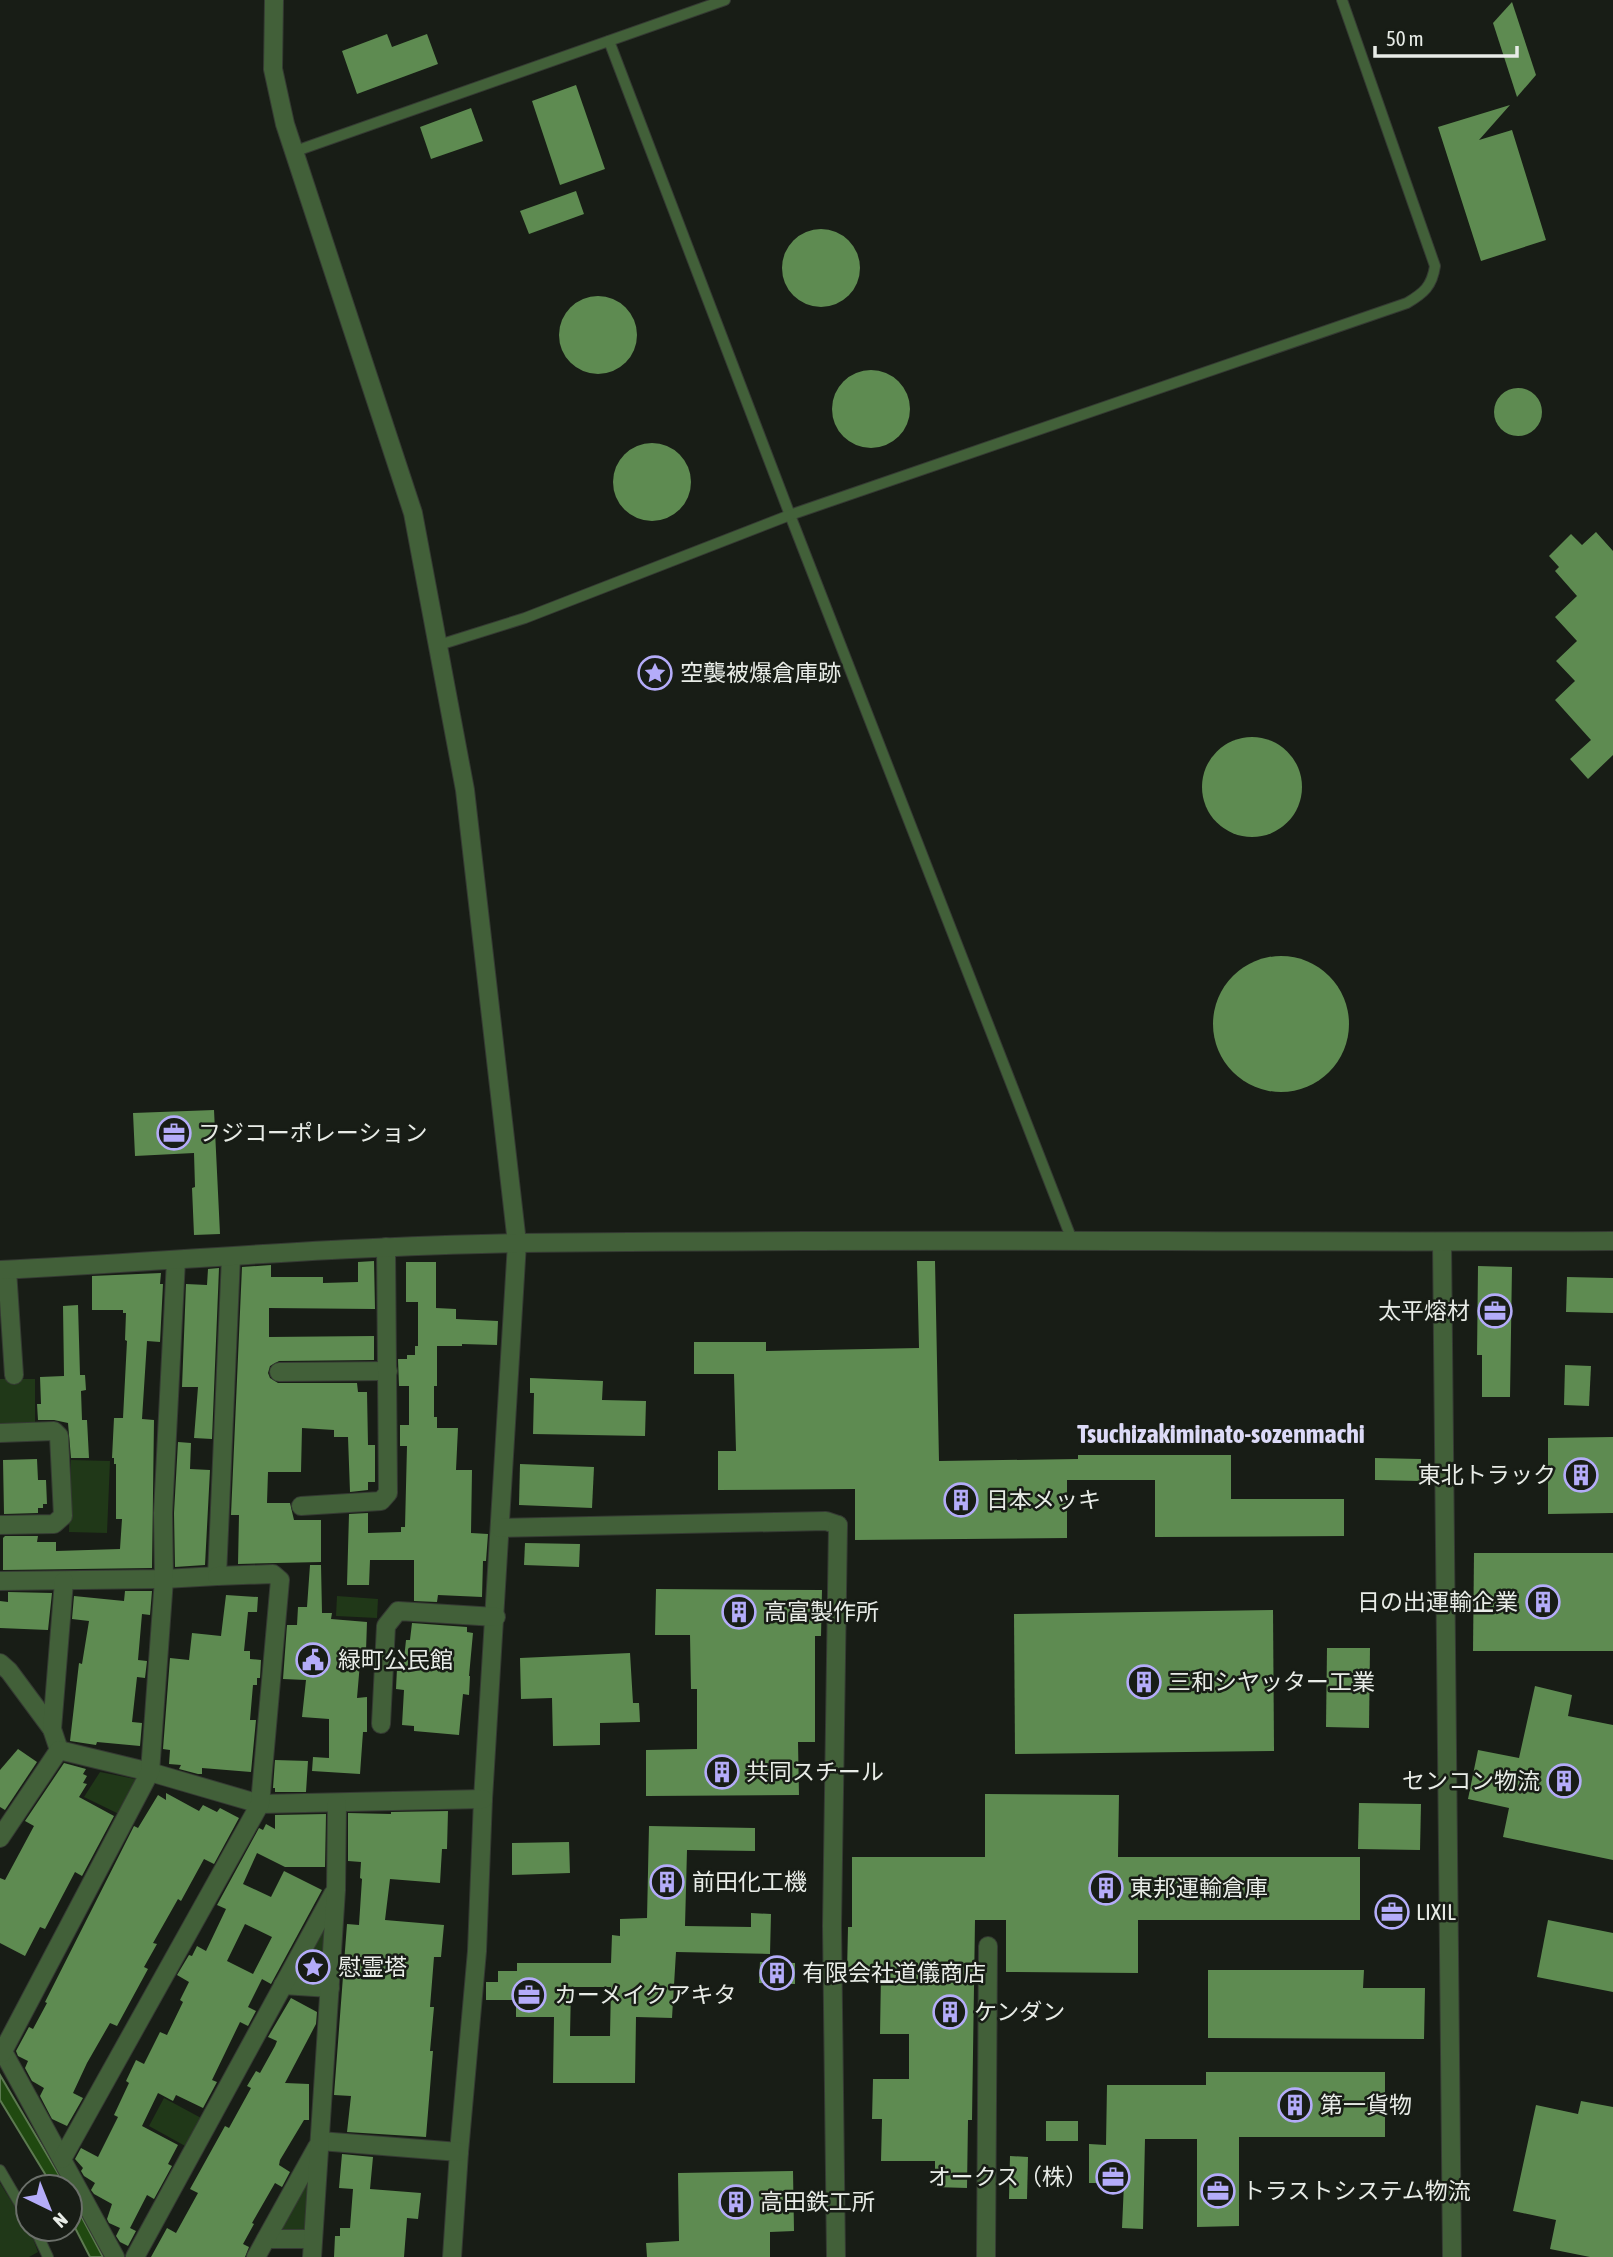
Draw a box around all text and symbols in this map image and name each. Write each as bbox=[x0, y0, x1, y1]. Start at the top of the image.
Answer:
scale bar bbox=[1375, 14, 1517, 58]
text: 50 m bbox=[1386, 26, 1424, 50]
place icon: 空襲被爆倉庫跡 bbox=[636, 654, 674, 692]
place label: 空襲被爆倉庫跡 bbox=[680, 660, 841, 686]
office icon: フジコーポレーション bbox=[155, 1114, 193, 1152]
place label: フジコーポレーション bbox=[198, 1120, 428, 1146]
office icon: 太平熔材 bbox=[1476, 1292, 1514, 1330]
place label: 太平熔材 bbox=[1378, 1298, 1470, 1324]
district label: Tsuchizakiminato-sozenmachi bbox=[1077, 1419, 1365, 1449]
building icon: 東北トラック bbox=[1562, 1456, 1600, 1494]
place label: 東北トラック bbox=[1418, 1462, 1556, 1488]
building icon: 日本メッキ bbox=[942, 1481, 980, 1519]
place label: 日本メッキ bbox=[986, 1487, 1101, 1513]
building icon: 日の出運輸企業 bbox=[1524, 1583, 1562, 1621]
place label: 日の出運輸企業 bbox=[1357, 1589, 1518, 1615]
building icon: 高富製作所 bbox=[720, 1593, 758, 1631]
place label: 高富製作所 bbox=[764, 1599, 879, 1625]
public building icon: 緑町公民館 bbox=[294, 1641, 332, 1679]
place label: 緑町公民館 bbox=[338, 1647, 453, 1673]
building icon: 三和シヤッター工業 bbox=[1125, 1663, 1163, 1701]
place label: 三和シヤッター工業 bbox=[1168, 1669, 1375, 1695]
building icon: 共同スチール bbox=[703, 1753, 741, 1791]
place label: 共同スチール bbox=[746, 1759, 884, 1785]
building icon: センコン物流 bbox=[1545, 1762, 1583, 1800]
place label: センコン物流 bbox=[1402, 1768, 1540, 1794]
building icon: 前田化工機 bbox=[648, 1863, 686, 1901]
place label: 前田化工機 bbox=[692, 1869, 807, 1895]
building icon: 東邦運輸倉庫 bbox=[1087, 1869, 1125, 1907]
place label: 東邦運輸倉庫 bbox=[1130, 1875, 1268, 1901]
office icon: LIXIL bbox=[1373, 1893, 1411, 1931]
place label: LIXIL bbox=[1416, 1899, 1456, 1925]
place icon: 慰霊塔 bbox=[294, 1948, 332, 1986]
place label: 慰霊塔 bbox=[338, 1954, 407, 1980]
building icon: 有限会社道儀商店 bbox=[758, 1954, 796, 1992]
place label: 有限会社道儀商店 bbox=[802, 1960, 986, 1986]
office icon: カーメイクアキタ bbox=[510, 1976, 548, 2014]
place label: カーメイクアキタ bbox=[554, 1982, 737, 2008]
building icon: ケンダン bbox=[931, 1993, 969, 2031]
place label: ケンダン bbox=[974, 1999, 1065, 2025]
building icon: 第一貨物 bbox=[1276, 2086, 1314, 2124]
place label: 第一貨物 bbox=[1320, 2092, 1412, 2118]
office icon: オークス（株） bbox=[1094, 2158, 1132, 2196]
place label: オークス（株） bbox=[928, 2164, 1088, 2190]
office icon: トラストシステム物流 bbox=[1199, 2172, 1237, 2210]
north arrow bbox=[14, 2173, 84, 2243]
place label: トラストシステム物流 bbox=[1242, 2178, 1471, 2204]
building icon: 高田鉄工所 bbox=[717, 2183, 755, 2221]
place label: 高田鉄工所 bbox=[760, 2189, 875, 2215]
text: N bbox=[49, 2209, 72, 2232]

